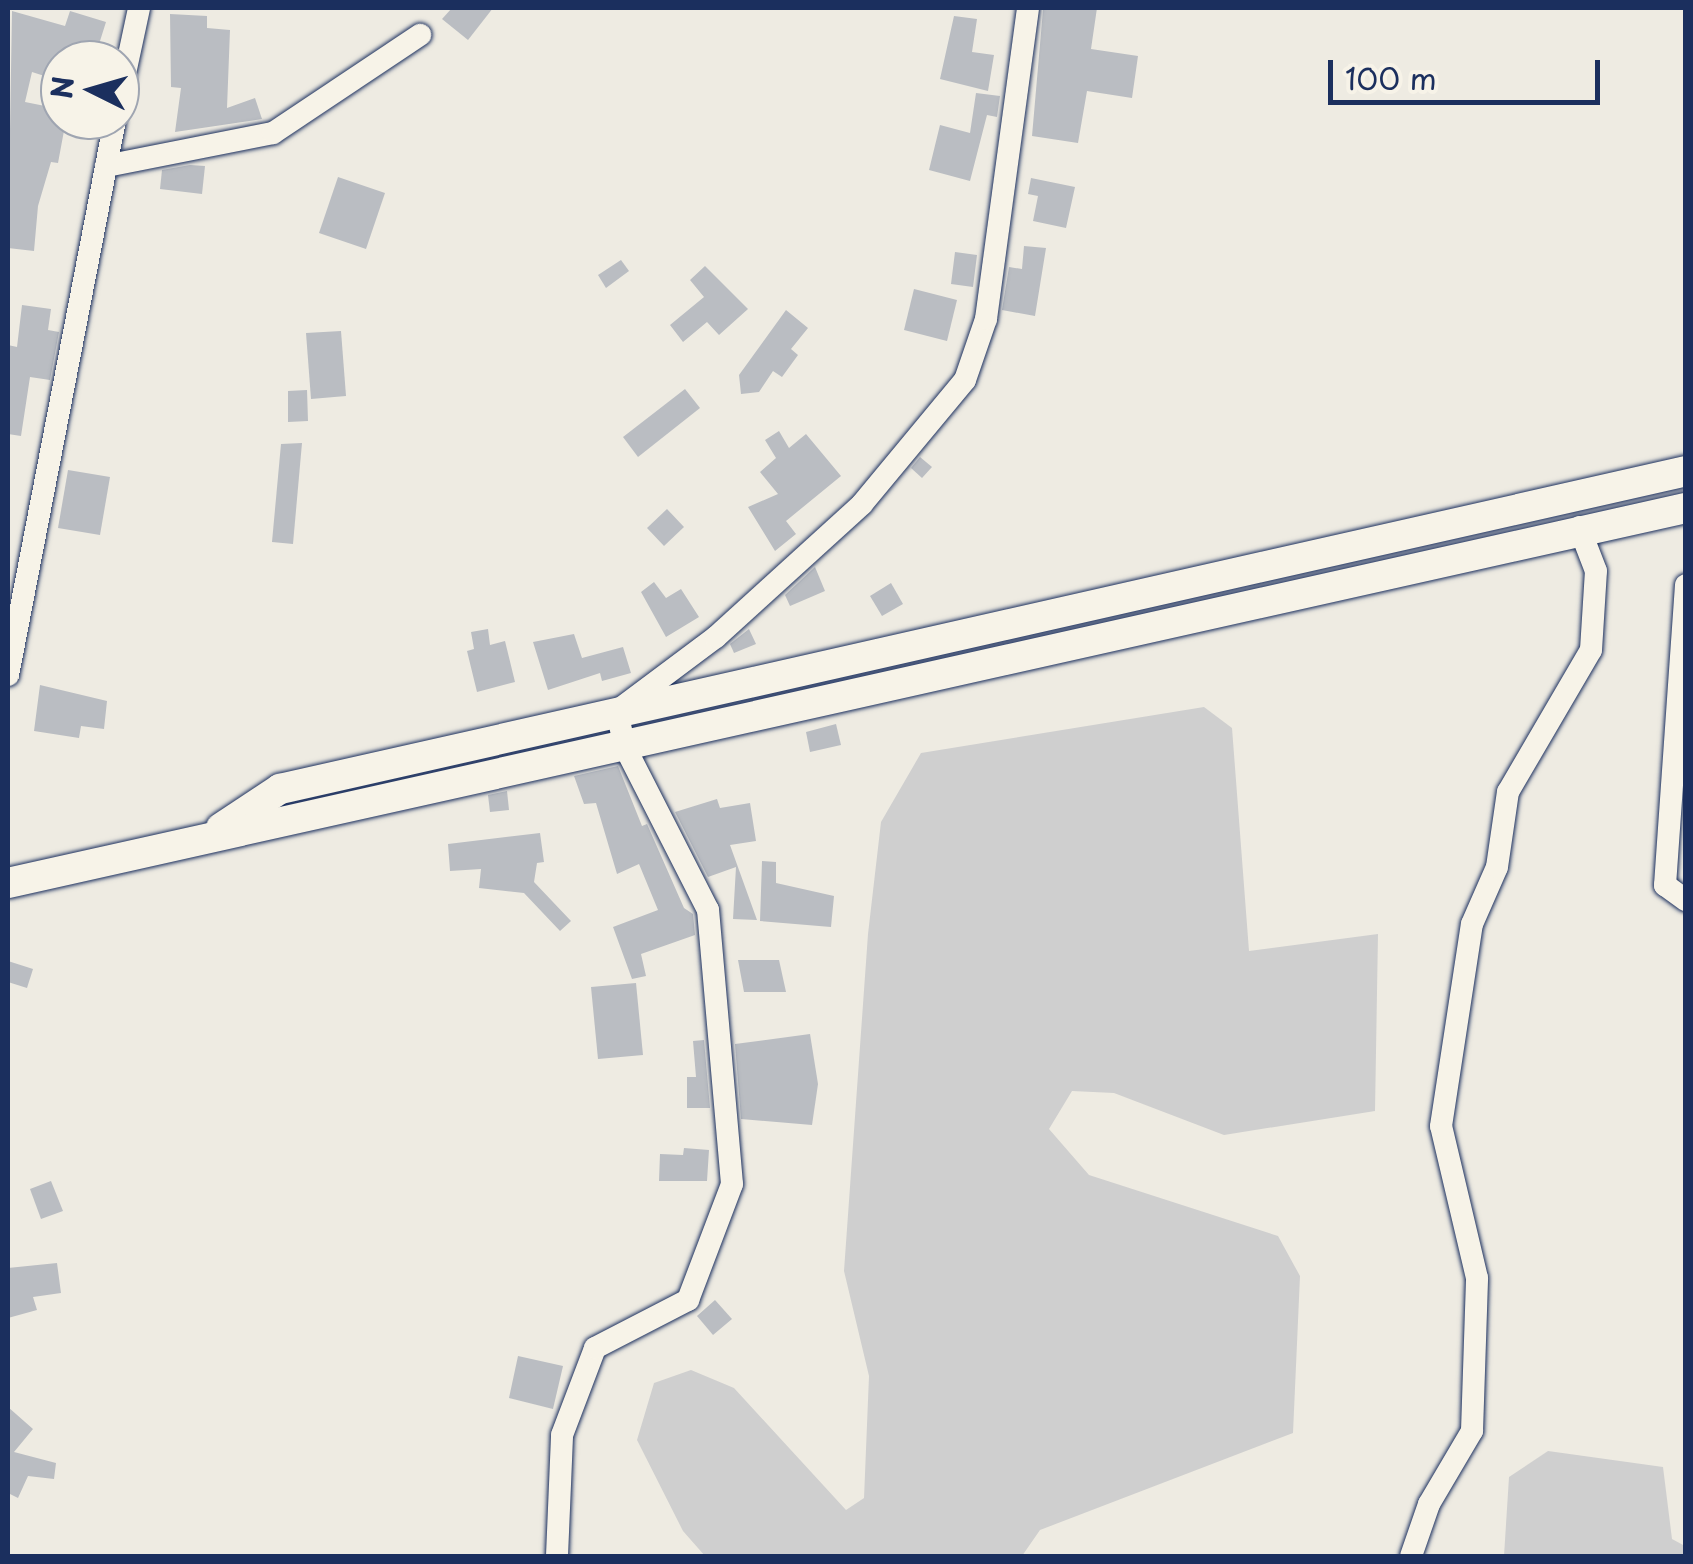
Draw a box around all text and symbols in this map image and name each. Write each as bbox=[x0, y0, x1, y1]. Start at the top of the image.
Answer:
north arrow bbox=[40, 40, 140, 140]
scale bar bbox=[1333, 40, 1606, 102]
text: 100 m bbox=[1345, 55, 1437, 100]
text: N bbox=[39, 75, 84, 100]

